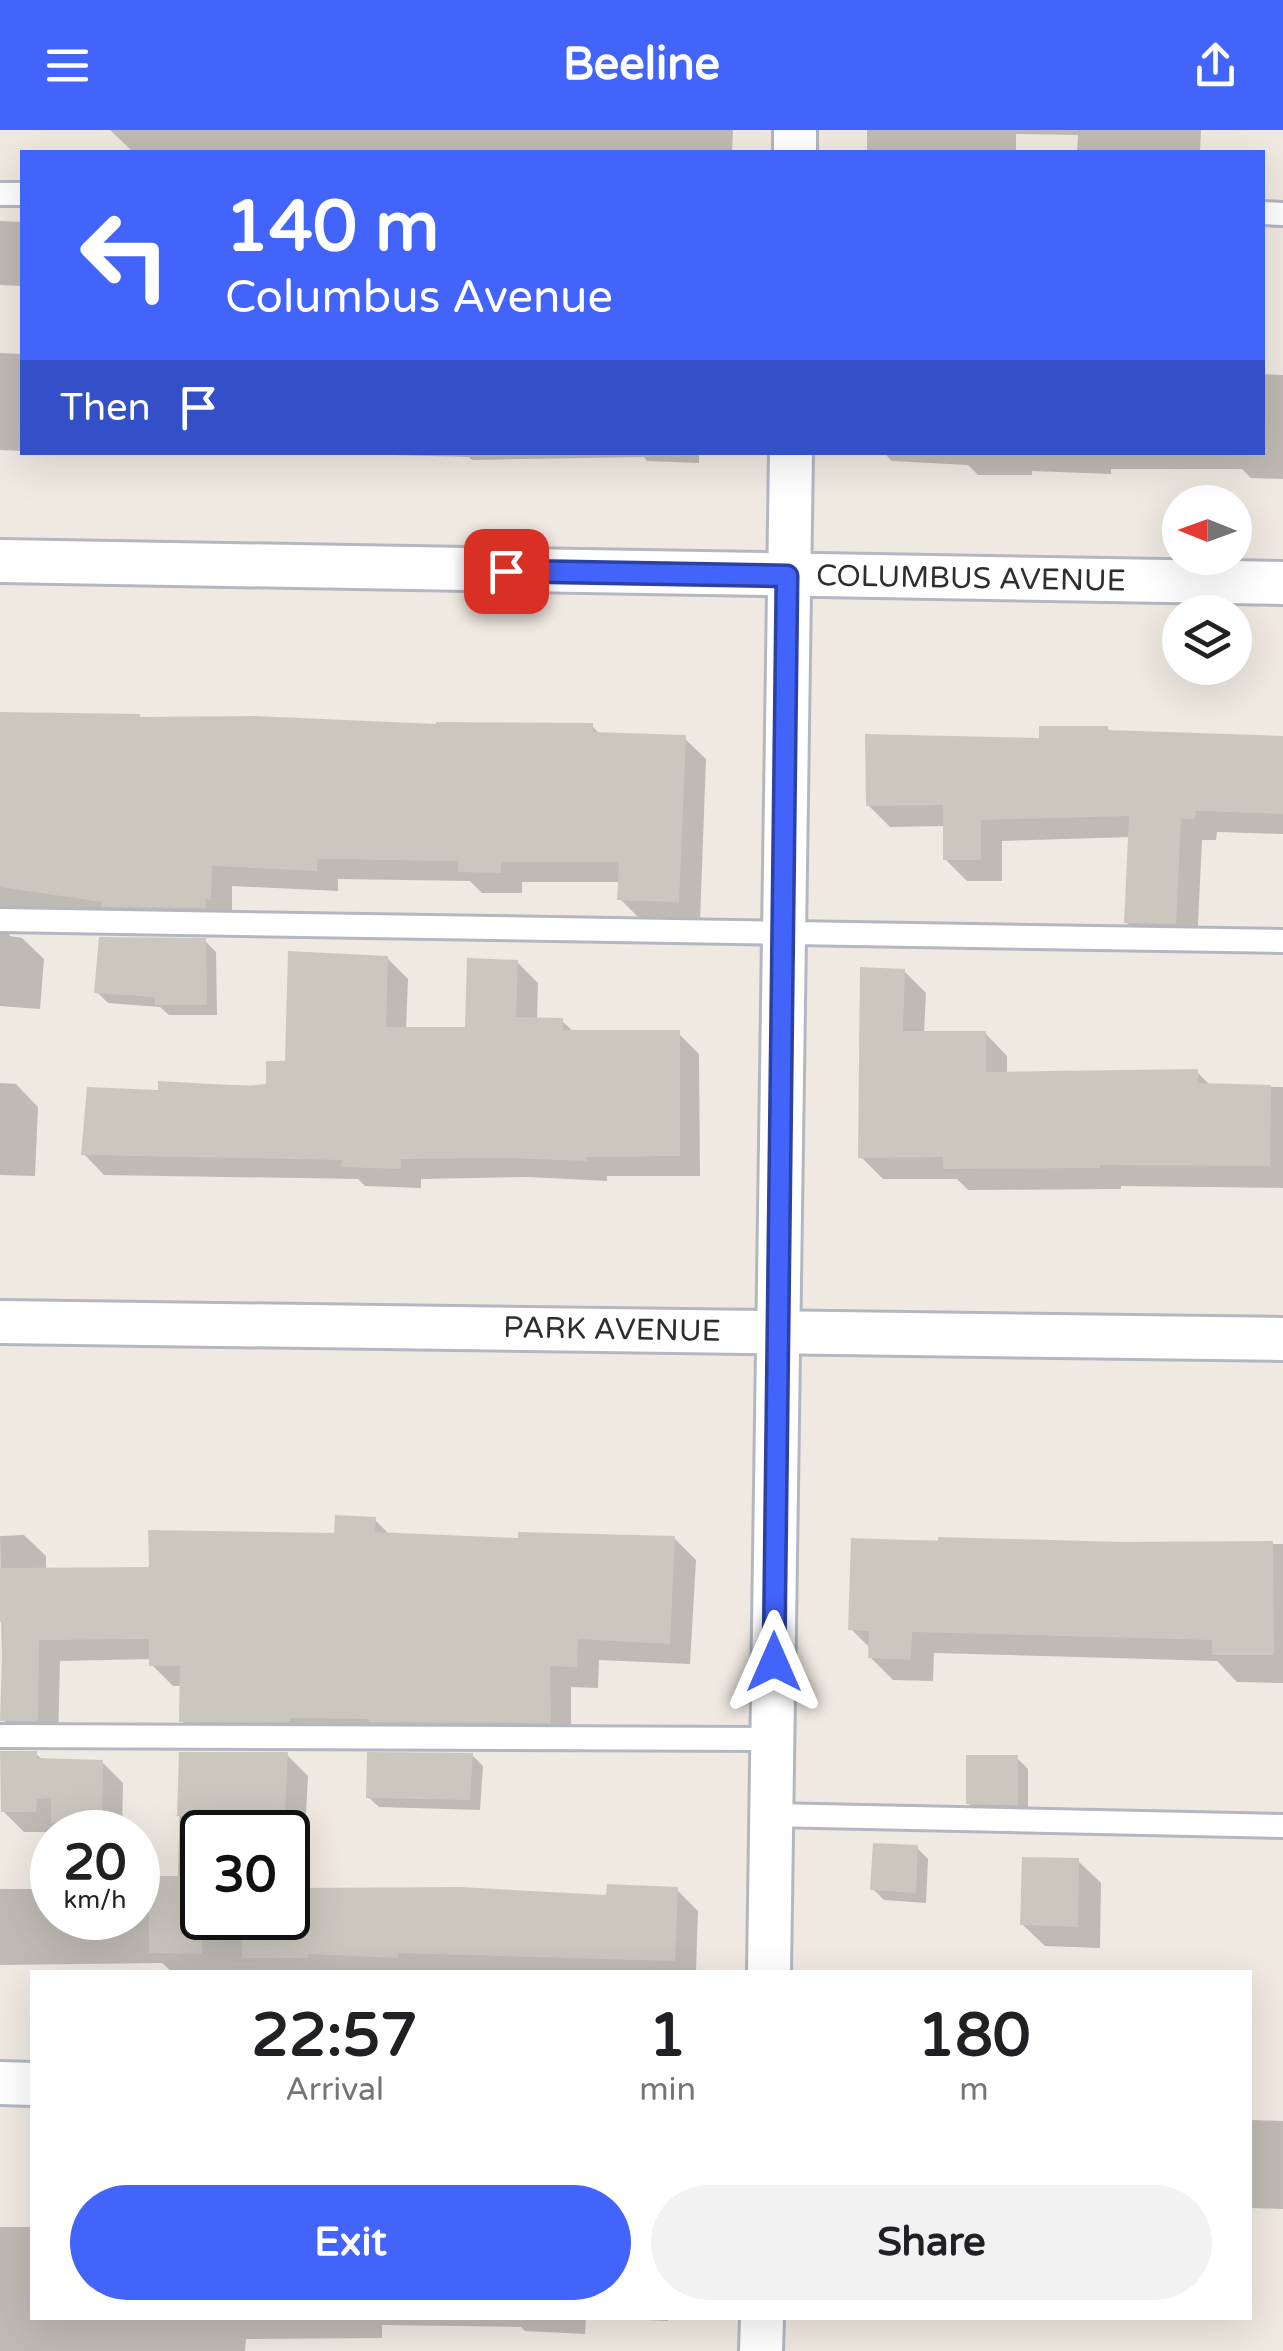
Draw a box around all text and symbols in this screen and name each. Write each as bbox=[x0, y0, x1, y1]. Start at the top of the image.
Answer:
icon: menu bbox=[40, 38, 95, 93]
text: Beeline bbox=[563, 38, 720, 92]
icon: share bbox=[1188, 38, 1243, 93]
text: 140 m bbox=[225, 186, 439, 270]
icon: left bbox=[60, 190, 190, 320]
text: Columbus Avenue bbox=[225, 271, 613, 325]
icon: arrive bbox=[171, 380, 226, 435]
text: Then bbox=[60, 385, 151, 431]
north arrow bbox=[1162, 485, 1252, 575]
map controls bbox=[1162, 485, 1252, 685]
pin bbox=[464, 529, 549, 614]
icon: arrive bbox=[479, 544, 534, 599]
street label: COLUMBUS AVENUE bbox=[816, 557, 1126, 600]
button: layers bbox=[1162, 595, 1252, 685]
street label: PARK AVENUE bbox=[503, 1309, 721, 1350]
position arrow bbox=[722, 1610, 826, 1714]
speed limit sign: 30 bbox=[180, 1810, 310, 1940]
text: 20 bbox=[64, 1833, 126, 1893]
text: km/h bbox=[64, 1885, 126, 1915]
text: 22:57 bbox=[251, 2000, 418, 2072]
text: 1 bbox=[649, 2000, 686, 2072]
text: 180 bbox=[917, 2000, 1031, 2072]
text: Arrival bbox=[285, 2071, 384, 2109]
text: min bbox=[639, 2071, 696, 2109]
text: m bbox=[959, 2071, 989, 2109]
button: Exit bbox=[70, 2185, 631, 2300]
button: Share bbox=[651, 2185, 1212, 2300]

